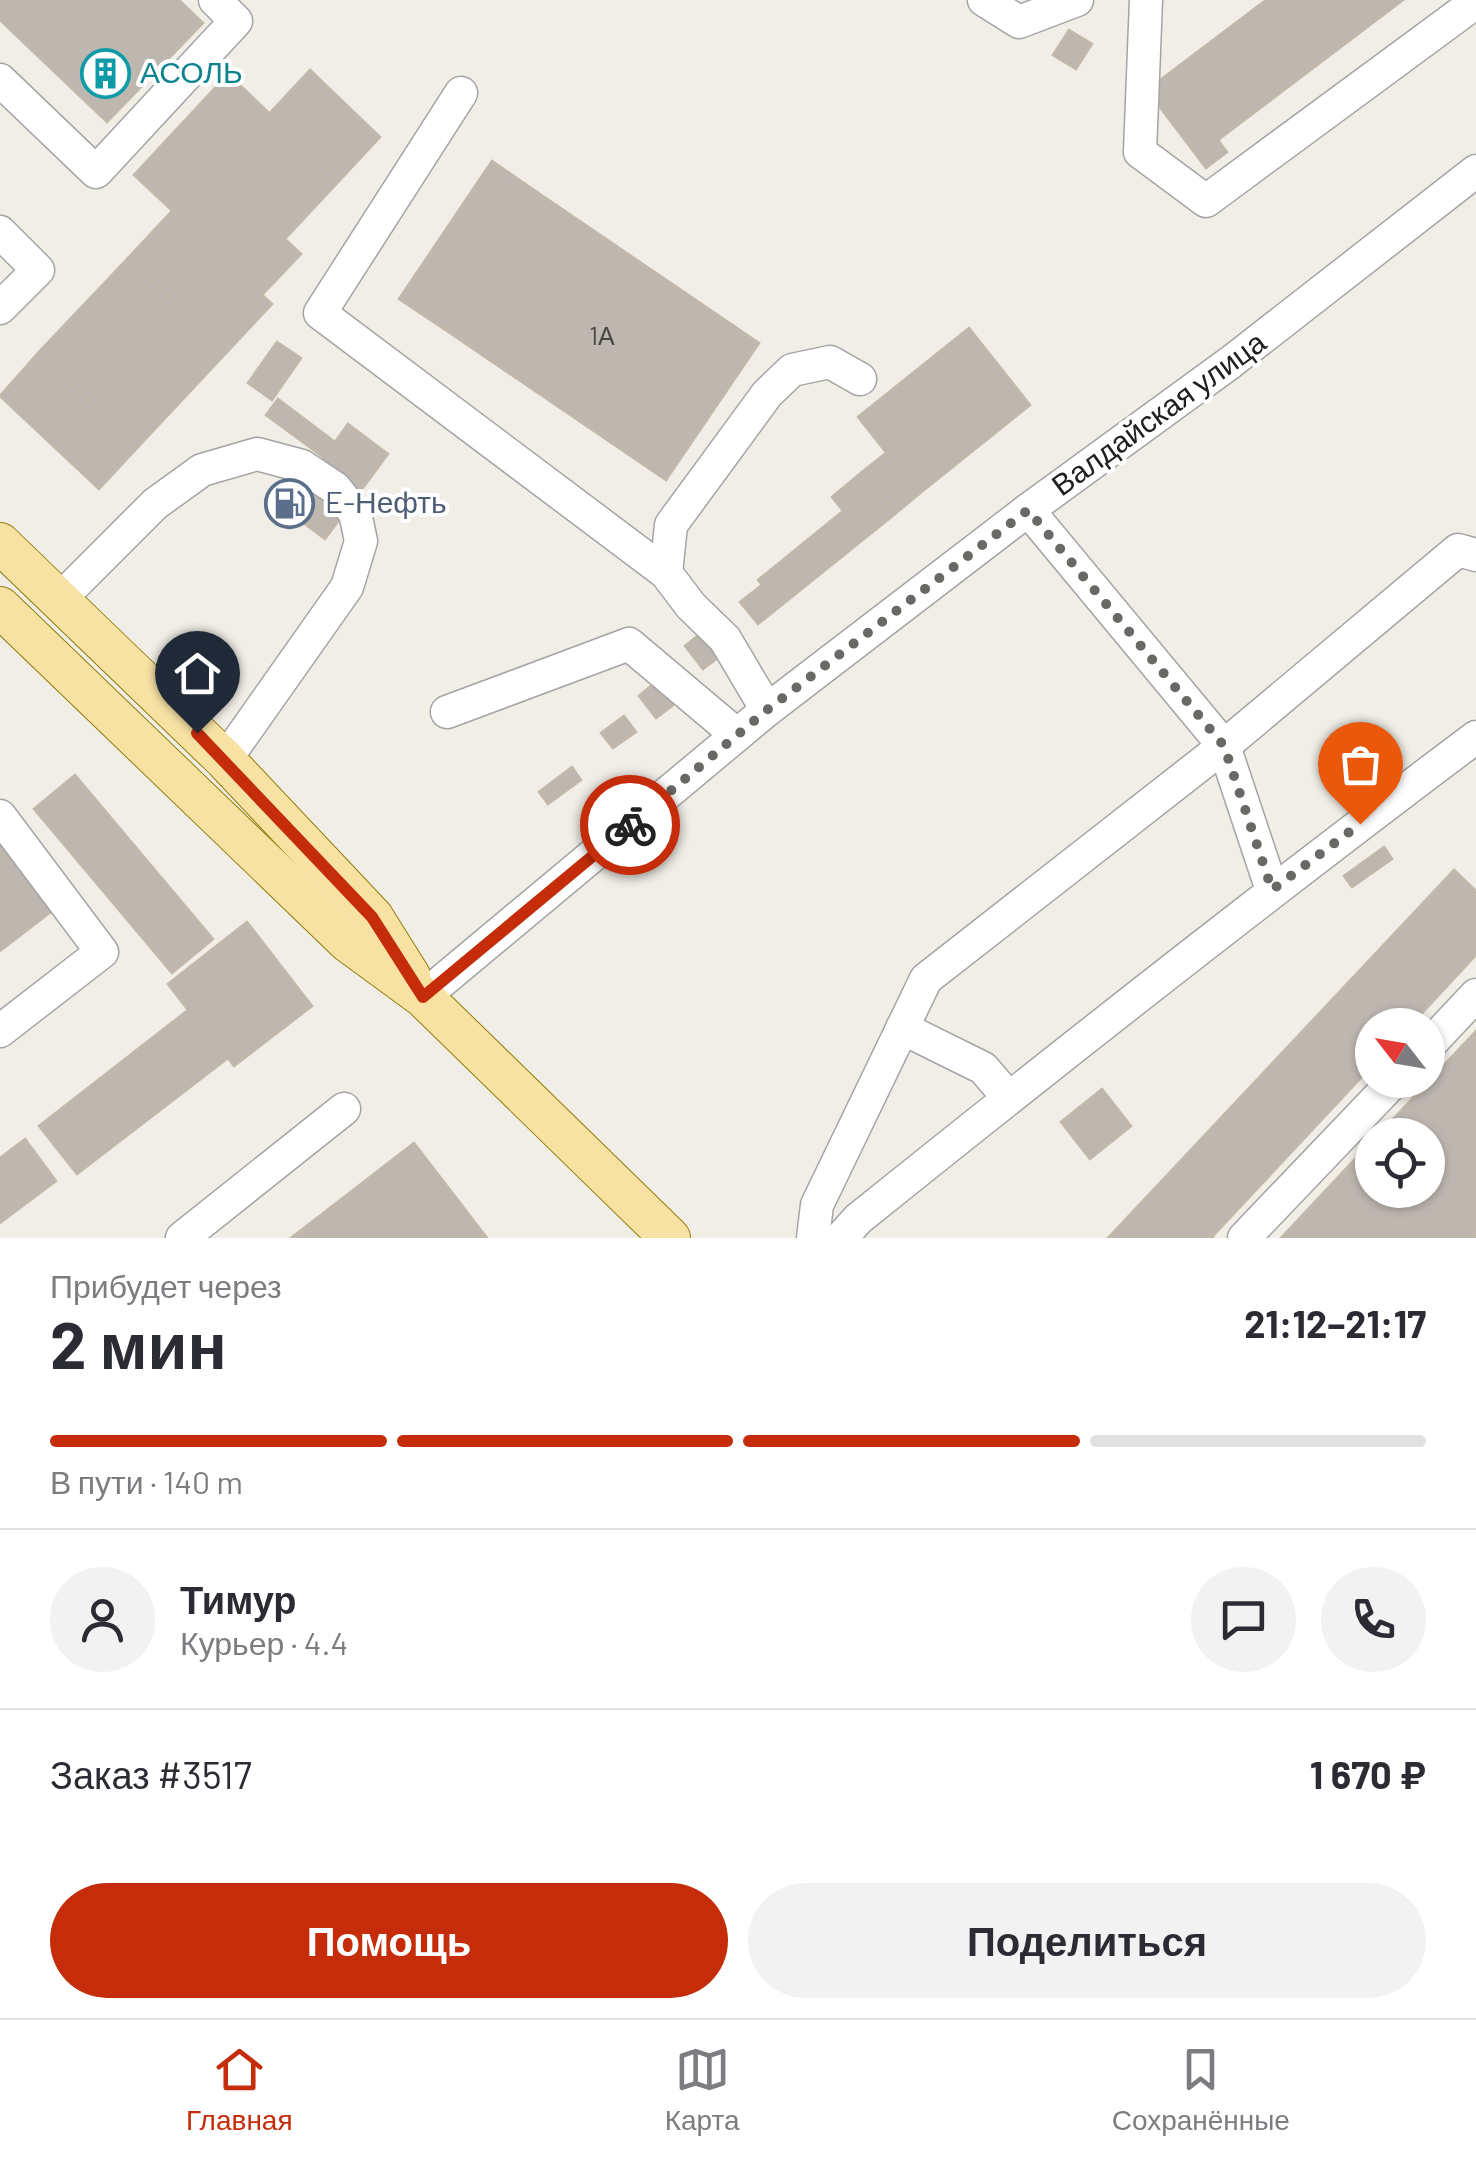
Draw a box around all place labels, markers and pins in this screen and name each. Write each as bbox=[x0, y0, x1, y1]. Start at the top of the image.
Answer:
building icon: АСОЛЬ bbox=[79, 47, 131, 99]
place label: АСОЛЬ bbox=[140, 53, 243, 89]
fuel station icon: E-Нефть bbox=[264, 477, 316, 529]
place label: E-Нефть bbox=[325, 483, 447, 519]
pin bbox=[155, 631, 240, 734]
pin bbox=[1318, 722, 1403, 825]

